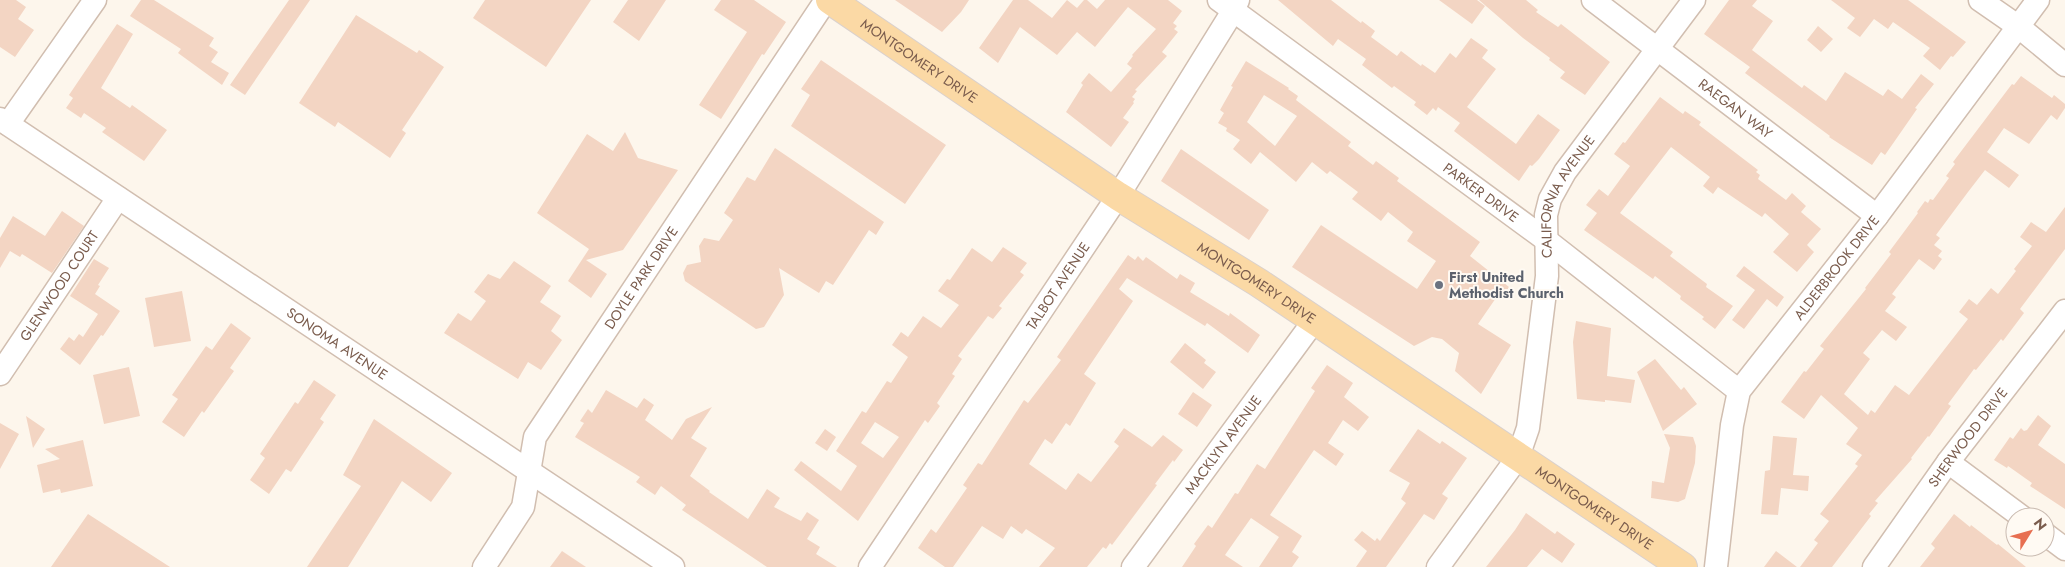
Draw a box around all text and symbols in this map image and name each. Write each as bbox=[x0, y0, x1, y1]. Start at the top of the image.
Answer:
street label: MONTGOMERY DRIVE bbox=[857, 14, 982, 108]
street label: RAEGAN WAY bbox=[1694, 74, 1777, 143]
street label: CALIFORNIA AVENUE bbox=[1536, 131, 1599, 258]
street label: PARKER DRIVE bbox=[1439, 158, 1523, 227]
street label: ALDERBROOK DRIVE bbox=[1789, 211, 1884, 324]
street label: DOYLE PARK DRIVE bbox=[600, 222, 683, 333]
street label: GLENWOOD COURT bbox=[15, 226, 104, 345]
street label: MONTGOMERY DRIVE bbox=[1193, 237, 1320, 328]
street label: TALBOT AVENUE bbox=[1021, 238, 1094, 334]
place label: First United Methodist Church bbox=[1449, 267, 1564, 303]
marker: First United Methodist Church bbox=[1433, 279, 1445, 291]
street label: SONOMA AVENUE bbox=[283, 303, 392, 384]
street label: SHERWOOD DRIVE bbox=[1923, 383, 2012, 491]
street label: MACKLYN AVENUE bbox=[1180, 391, 1266, 498]
street label: MONTGOMERY DRIVE bbox=[1532, 461, 1657, 554]
north arrow bbox=[2005, 507, 2055, 557]
text: N bbox=[2029, 514, 2052, 535]

